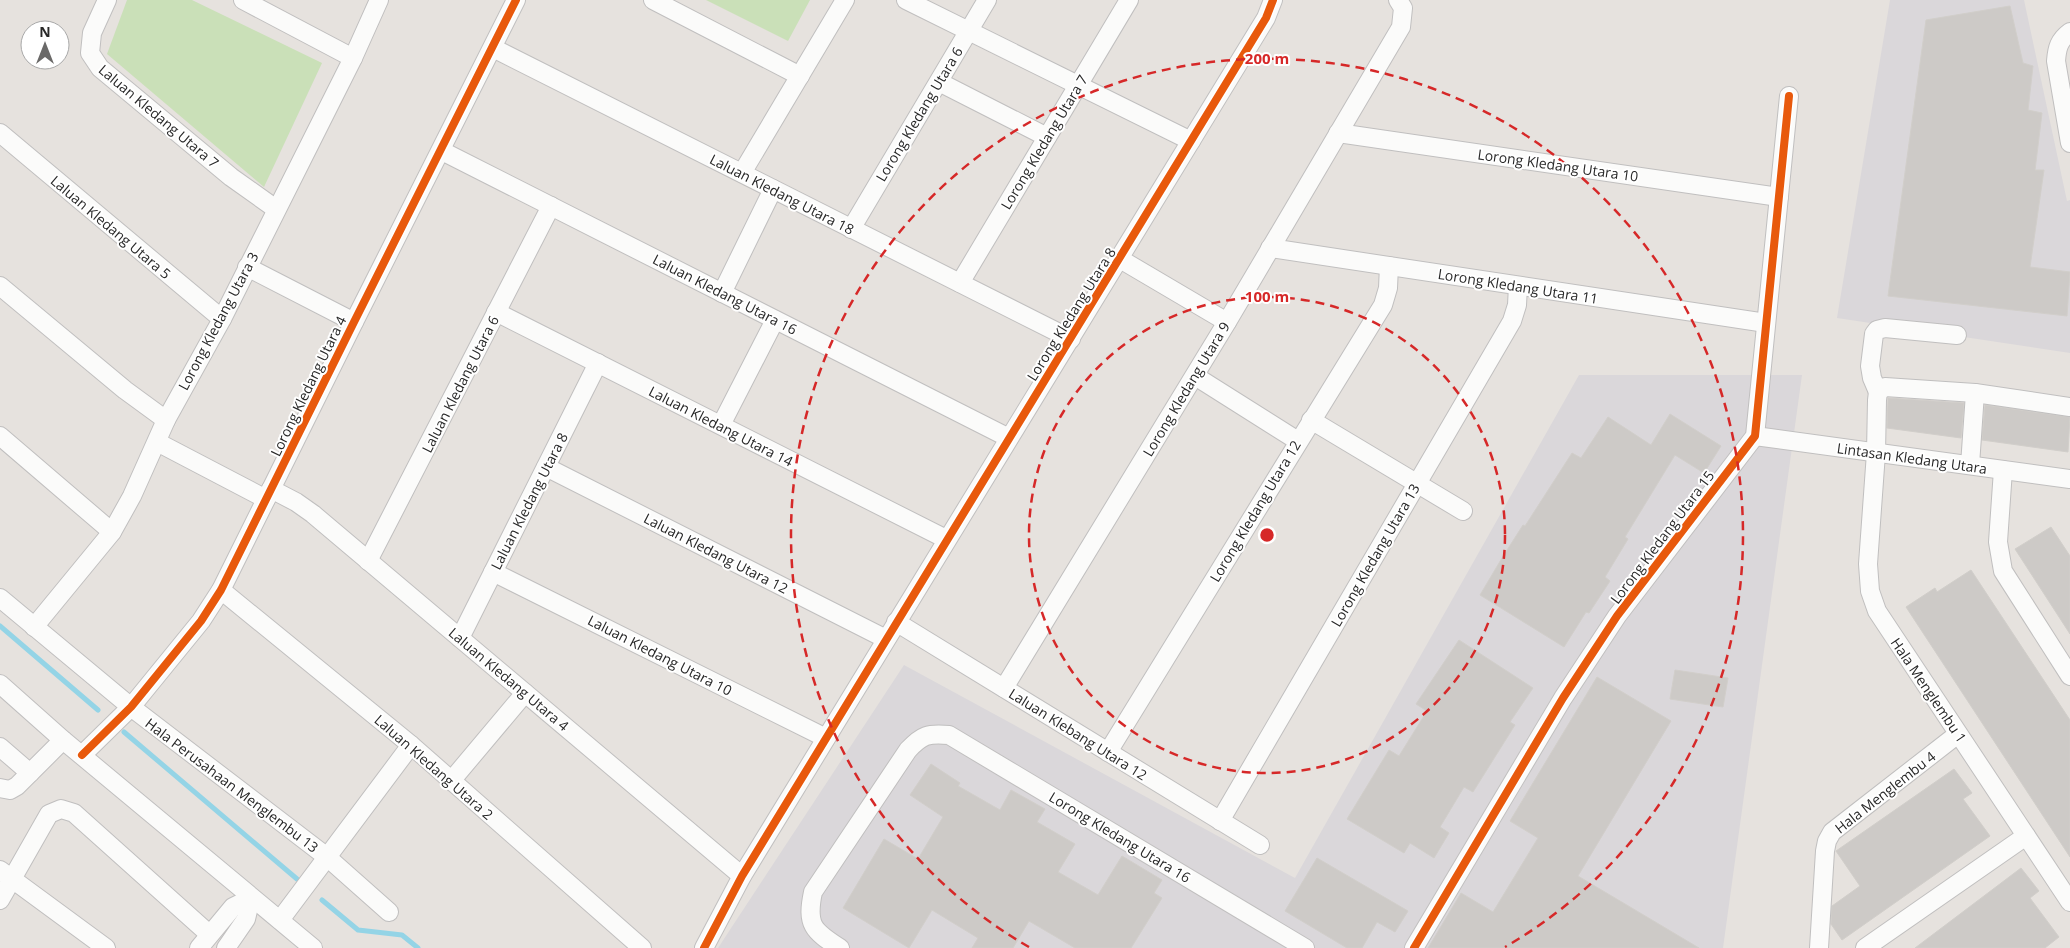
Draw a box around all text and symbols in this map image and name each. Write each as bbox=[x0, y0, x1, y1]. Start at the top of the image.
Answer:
north arrow bbox=[20, 20, 70, 70]
text: N bbox=[39, 22, 51, 41]
street label: Lorong Kledang Utara 6 bbox=[871, 43, 967, 185]
text: 200 m bbox=[1245, 48, 1289, 68]
street label: Laluan Kledang Utara 7 bbox=[95, 60, 223, 172]
street label: Lorong Kledang Utara 7 bbox=[996, 71, 1092, 213]
street label: Lorong Kledang Utara 10 bbox=[1476, 144, 1640, 186]
street label: Laluan Kledang Utara 18 bbox=[707, 149, 857, 239]
street label: Laluan Kledang Utara 5 bbox=[47, 171, 175, 283]
street label: Lorong Kledang Utara 8 bbox=[1022, 244, 1120, 384]
street label: Lorong Kledang Utara 3 bbox=[173, 249, 263, 393]
street label: Laluan Kledang Utara 16 bbox=[650, 249, 800, 339]
street label: Lorong Kledang Utara 11 bbox=[1437, 264, 1599, 308]
text: 100 m bbox=[1245, 286, 1289, 306]
street label: Laluan Kledang Utara 6 bbox=[417, 312, 503, 456]
street label: Lorong Kledang Utara 4 bbox=[266, 313, 350, 459]
street label: Lorong Kledang Utara 9 bbox=[1138, 318, 1234, 460]
street label: Laluan Kledang Utara 14 bbox=[646, 381, 796, 471]
street label: Laluan Kledang Utara 8 bbox=[486, 429, 572, 573]
street label: Lorong Kledang Utara 12 bbox=[1205, 437, 1305, 585]
street label: Lintasan Kledang Utara bbox=[1836, 438, 1988, 478]
street label: Lorong Kledang Utara 15 bbox=[1606, 467, 1718, 607]
street label: Lorong Kledang Utara 13 bbox=[1326, 480, 1424, 630]
street label: Laluan Kledang Utara 12 bbox=[641, 508, 791, 598]
centre of rings bbox=[1258, 526, 1276, 544]
street label: Laluan Kledang Utara 10 bbox=[585, 610, 735, 700]
street label: Laluan Kledang Utara 4 bbox=[445, 623, 573, 735]
street label: Hala Menglembu 1 bbox=[1887, 634, 1971, 746]
street label: Laluan Klebang Utara 12 bbox=[1005, 684, 1151, 784]
street label: Laluan Kledang Utara 2 bbox=[371, 710, 497, 824]
street label: Hala Perusahaan Menglembu 13 bbox=[142, 714, 322, 856]
street label: Hala Menglembu 4 bbox=[1831, 747, 1939, 837]
street label: Lorong Kledang Utara 16 bbox=[1046, 787, 1194, 887]

